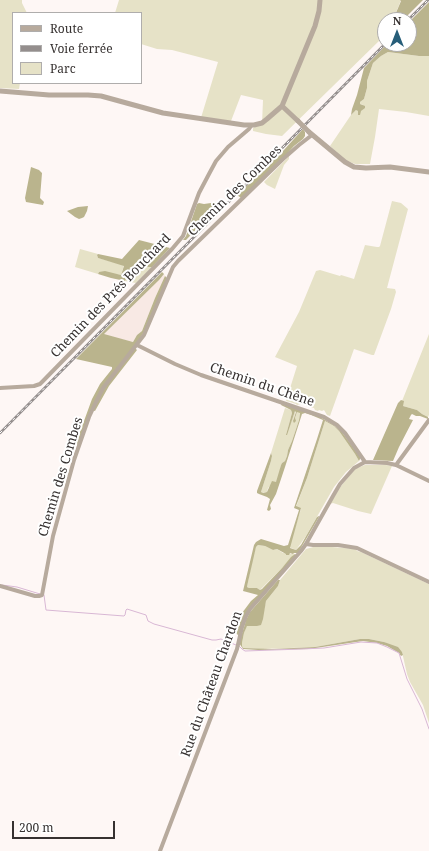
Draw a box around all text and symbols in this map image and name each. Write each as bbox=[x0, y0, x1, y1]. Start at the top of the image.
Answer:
legend bbox=[12, 12, 142, 84]
north arrow bbox=[377, 12, 417, 52]
text: N bbox=[393, 13, 401, 28]
text: Route bbox=[50, 20, 83, 37]
text: Voie ferrée bbox=[50, 40, 113, 57]
text: Parc bbox=[50, 60, 76, 77]
street label: Chemin des Combes bbox=[185, 142, 285, 240]
street label: Chemin des Prés Bouchard bbox=[48, 231, 174, 361]
street label: Chemin du Chêne bbox=[208, 360, 316, 410]
street label: Chemin des Combes bbox=[35, 415, 87, 539]
street label: Rue du Château Chardon bbox=[178, 609, 246, 759]
scale bar bbox=[14, 813, 117, 839]
text: 200 m bbox=[19, 819, 54, 836]

